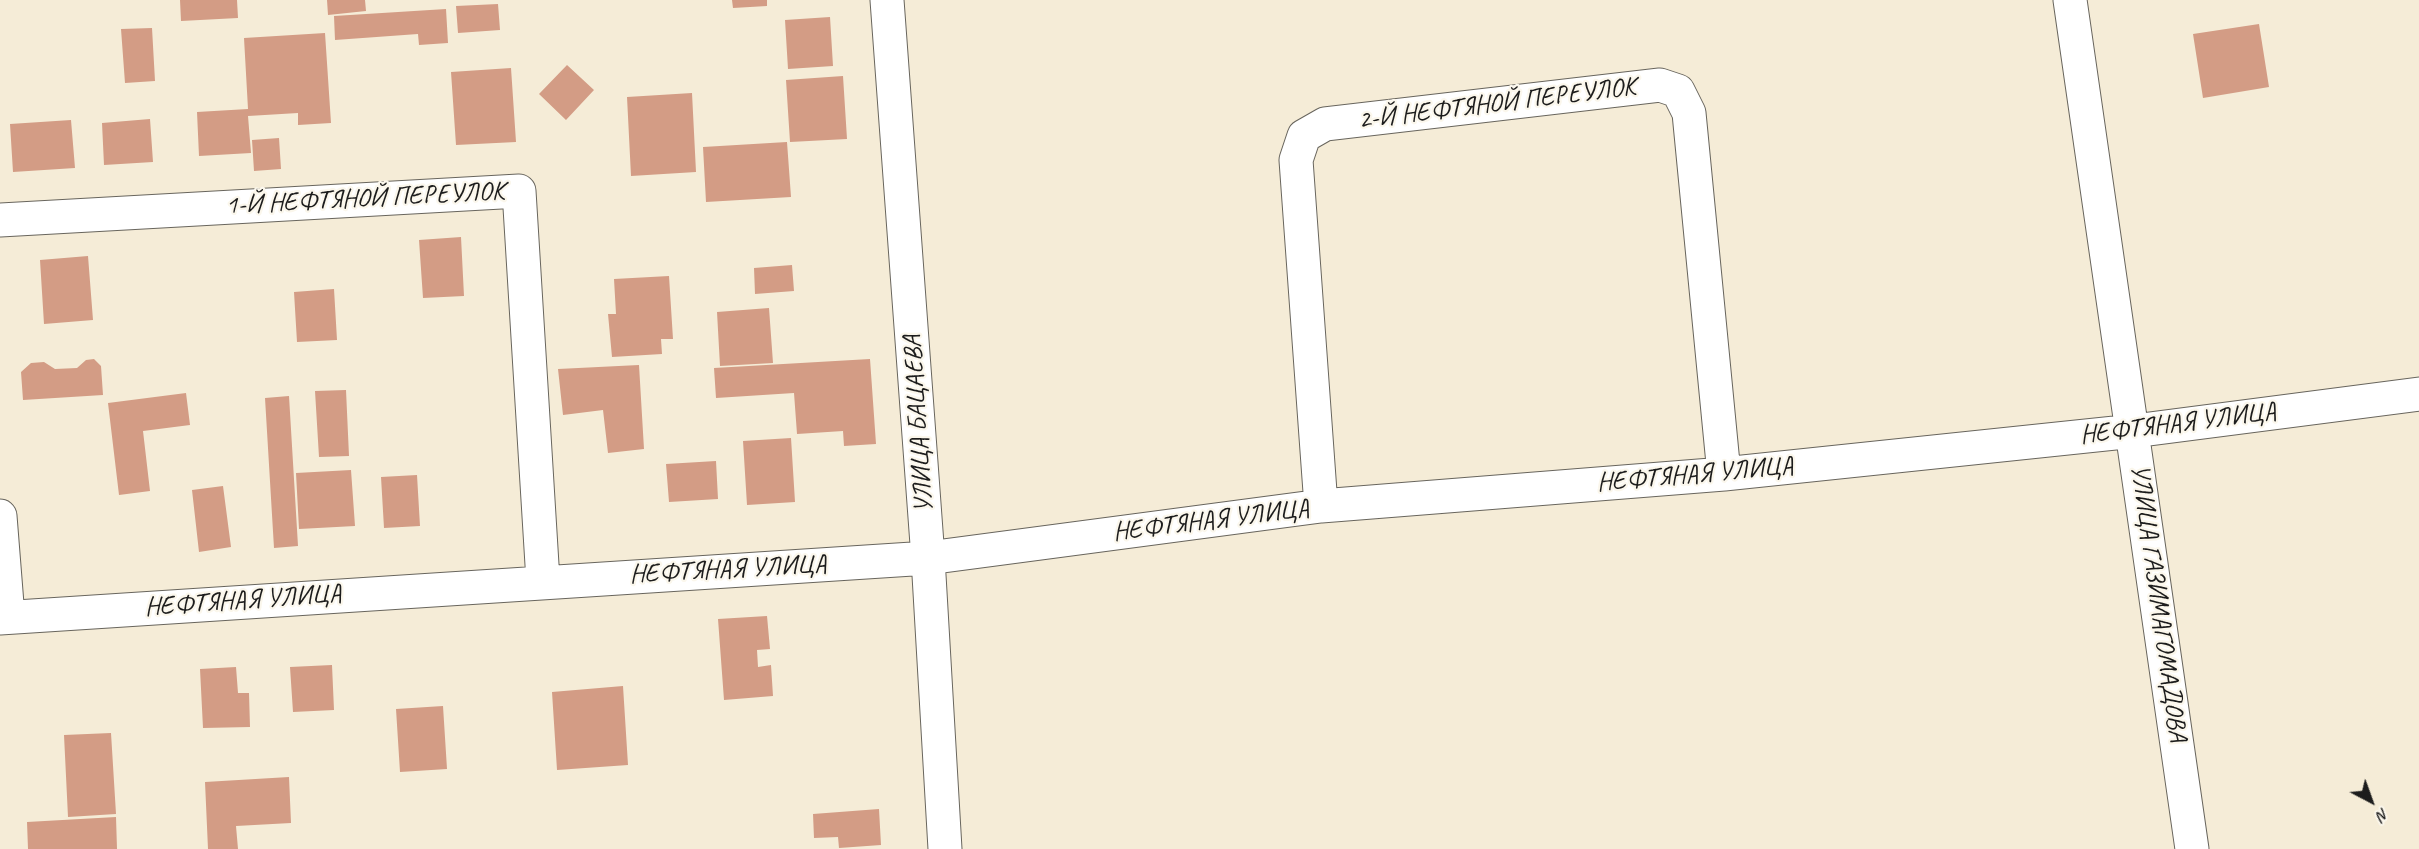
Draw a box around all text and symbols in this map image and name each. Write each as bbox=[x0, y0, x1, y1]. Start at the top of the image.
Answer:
street label: 2-Й НЕФТЯНОЙ ПЕРЕУЛОК bbox=[1356, 71, 1638, 137]
street label: 1-Й НЕФТЯНОЙ ПЕРЕУЛОК bbox=[225, 176, 505, 222]
street label: УЛИЦА БАЦАЕВА bbox=[897, 334, 941, 514]
street label: НЕФТЯНАЯ УЛИЦА bbox=[2078, 397, 2278, 451]
street label: НЕФТЯНАЯ УЛИЦА bbox=[1595, 451, 1795, 499]
street label: УЛИЦА ГАЗИМАГОМАДОВА bbox=[2123, 462, 2193, 744]
street label: НЕФТЯНАЯ УЛИЦА bbox=[1111, 494, 1311, 548]
street label: НЕФТЯНАЯ УЛИЦА bbox=[629, 549, 827, 591]
street label: НЕФТЯНАЯ УЛИЦА bbox=[144, 579, 342, 623]
north arrow bbox=[2341, 771, 2401, 831]
text: N bbox=[2373, 804, 2393, 825]

